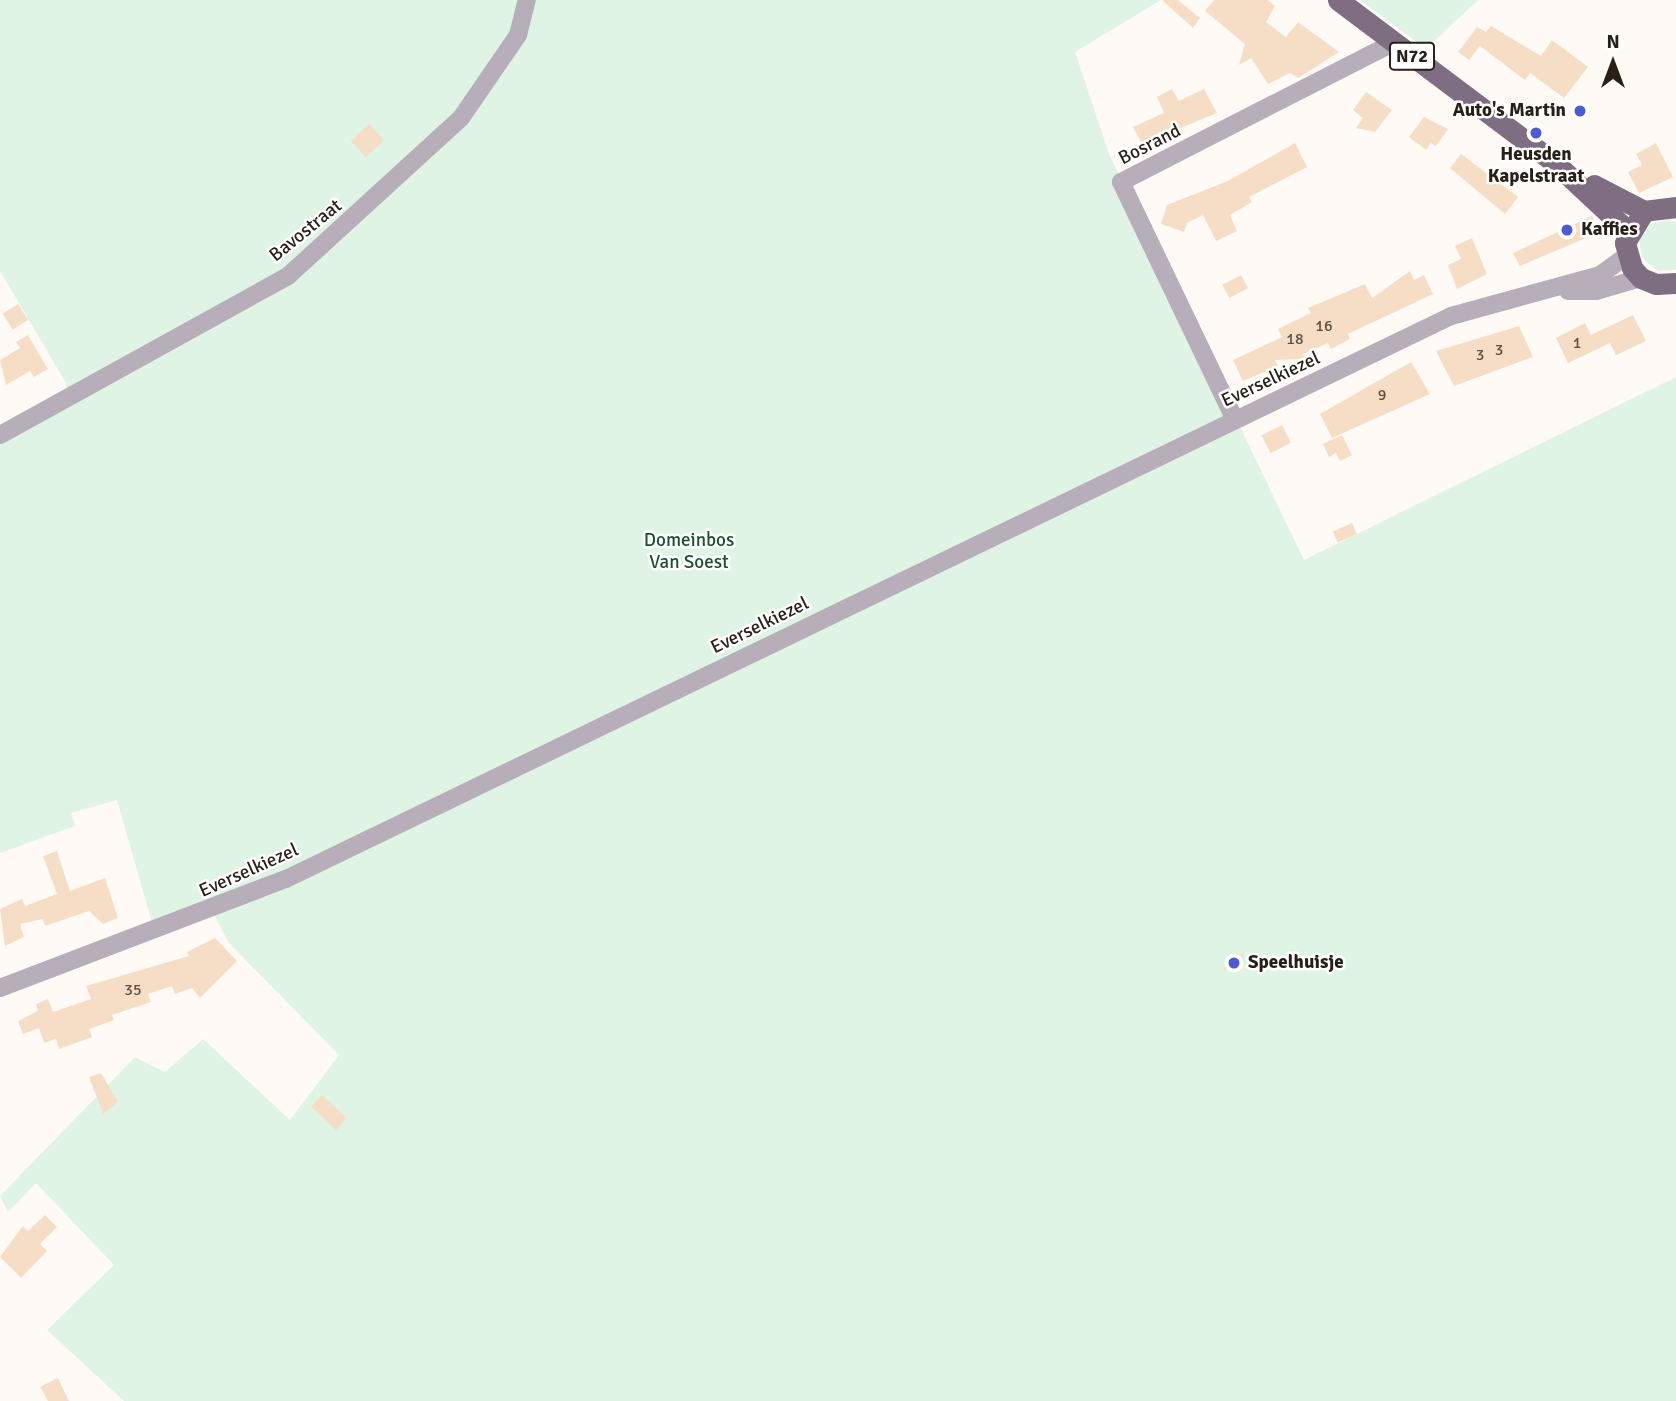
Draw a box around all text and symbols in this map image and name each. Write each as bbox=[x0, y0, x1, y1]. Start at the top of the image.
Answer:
north arrow bbox=[1578, 28, 1648, 98]
text: N bbox=[1606, 30, 1620, 54]
road number: N72 bbox=[1388, 42, 1436, 70]
place label: Auto's Martin bbox=[1453, 100, 1566, 122]
marker: Auto's Martin bbox=[1572, 103, 1588, 119]
street label: Bosrand bbox=[1115, 120, 1185, 170]
marker: Heusden Kapelstraat bbox=[1528, 125, 1544, 141]
place label: Heusden Kapelstraat bbox=[1488, 144, 1584, 188]
street label: Bavostraat bbox=[265, 195, 347, 267]
place label: Kaffies bbox=[1581, 219, 1638, 241]
marker: Kaffies bbox=[1559, 222, 1575, 238]
house number: 16 bbox=[1315, 316, 1333, 336]
house number: 18 bbox=[1286, 329, 1304, 349]
house number: 1 bbox=[1573, 333, 1581, 353]
house number: 3 bbox=[1495, 340, 1503, 360]
house number: 3 bbox=[1476, 345, 1484, 365]
street label: Everselkiezel bbox=[1218, 347, 1324, 413]
house number: 9 bbox=[1378, 385, 1386, 405]
park label: Domeinbos Van Soest bbox=[644, 530, 734, 574]
street label: Everselkiezel bbox=[707, 592, 813, 660]
street label: Everselkiezel bbox=[196, 839, 302, 903]
place label: Speelhuisje bbox=[1248, 952, 1344, 974]
marker: Speelhuisje bbox=[1226, 955, 1242, 971]
house number: 35 bbox=[124, 980, 142, 1000]

